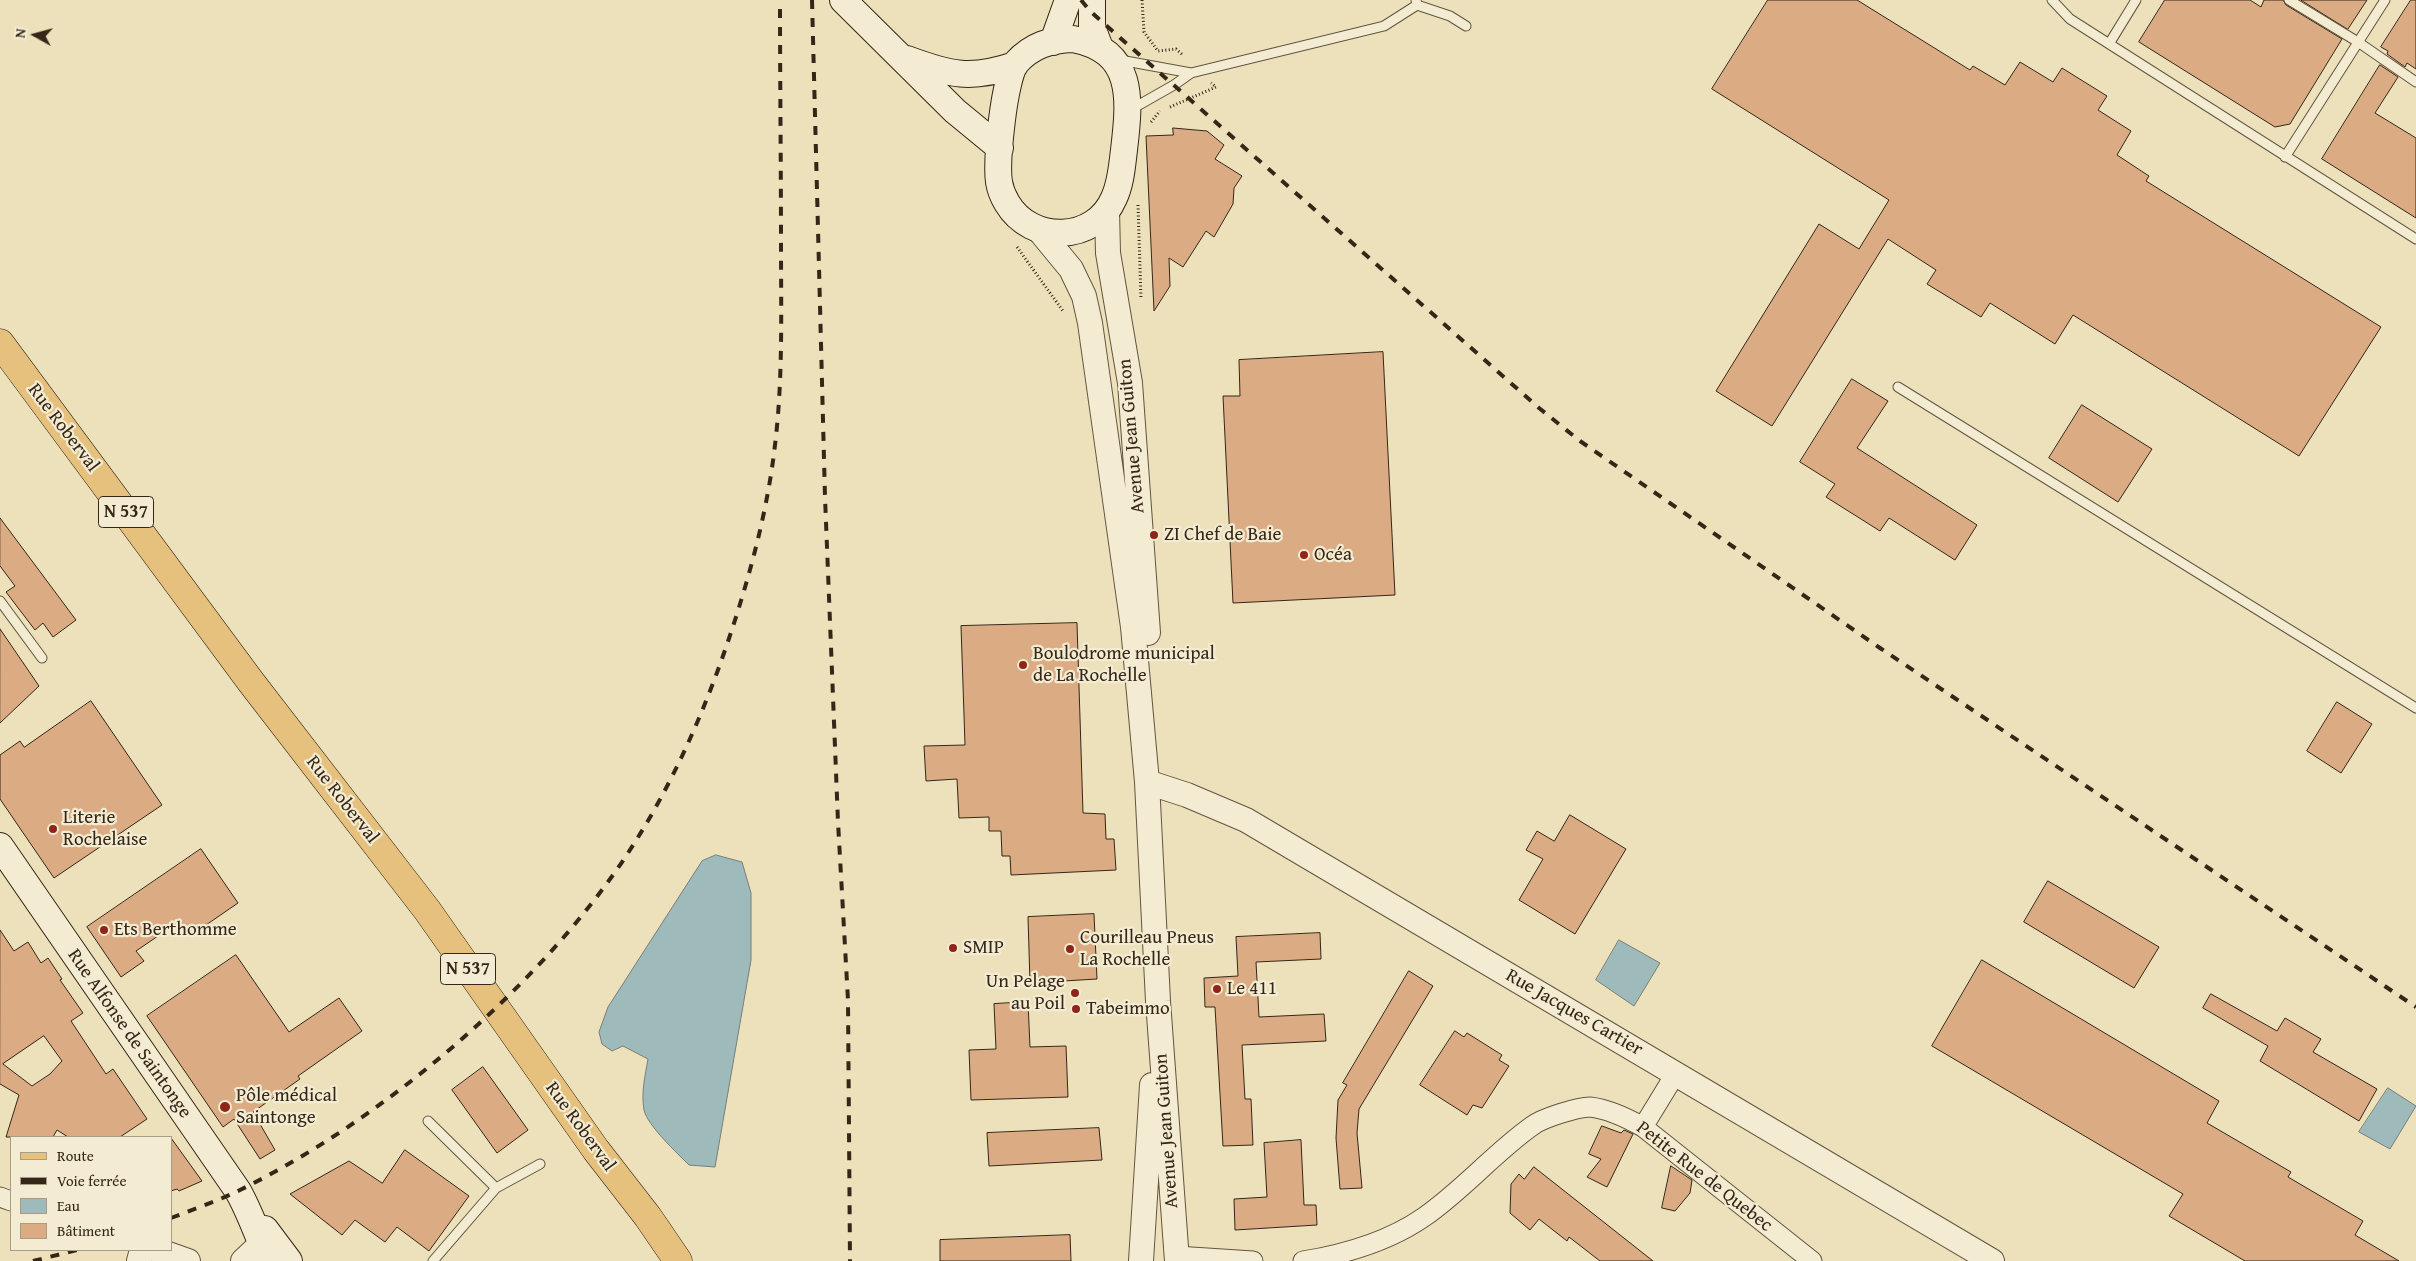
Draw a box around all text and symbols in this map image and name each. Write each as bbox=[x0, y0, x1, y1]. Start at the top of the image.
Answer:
north arrow bbox=[10, 10, 60, 60]
text: N bbox=[10, 27, 31, 39]
street label: Avenue Jean Guiton bbox=[1114, 358, 1150, 514]
street label: Rue Roberval bbox=[22, 379, 104, 477]
road number: N 537 bbox=[98, 497, 154, 528]
place label: ZI Chef de Baie bbox=[1164, 524, 1282, 546]
marker: ZI Chef de Baie bbox=[1148, 529, 1160, 541]
place label: Océa bbox=[1314, 544, 1352, 566]
marker: Océa bbox=[1298, 549, 1310, 561]
place label: Boulodrome municipal de La Rochelle bbox=[1033, 643, 1215, 687]
marker: Boulodrome municipal de La Rochelle bbox=[1017, 659, 1029, 671]
street label: Rue Roberval bbox=[301, 752, 383, 848]
place label: Literie Rochelaise bbox=[63, 807, 147, 851]
marker: Literie Rochelaise bbox=[47, 823, 59, 835]
place label: Ets Berthomme bbox=[114, 919, 237, 941]
marker: Ets Berthomme bbox=[98, 924, 110, 936]
place label: Courilleau Pneus La Rochelle bbox=[1080, 927, 1214, 971]
place label: SMIP bbox=[963, 937, 1004, 959]
marker: SMIP bbox=[947, 942, 959, 954]
marker: Courilleau Pneus La Rochelle bbox=[1064, 943, 1076, 955]
street label: Rue Alfonse de Saintonge bbox=[62, 945, 196, 1123]
road number: N 537 bbox=[440, 954, 496, 984]
street label: Rue Jacques Cartier bbox=[1501, 964, 1647, 1062]
place label: Un Pelage au Poil bbox=[986, 971, 1065, 1015]
place label: Le 411 bbox=[1227, 978, 1277, 1000]
marker: Le 411 bbox=[1211, 983, 1223, 995]
marker: Un Pelage au Poil bbox=[1069, 987, 1081, 999]
place label: Tabeimmo bbox=[1086, 998, 1170, 1020]
marker: Tabeimmo bbox=[1070, 1003, 1082, 1015]
street label: Avenue Jean Guiton bbox=[1150, 1053, 1184, 1209]
street label: Rue Roberval bbox=[540, 1078, 620, 1176]
place label: Pôle médical Saintonge bbox=[236, 1085, 337, 1129]
marker: Pôle médical Saintonge bbox=[218, 1100, 232, 1114]
street label: Petite Rue de Quebec bbox=[1631, 1117, 1777, 1237]
legend bbox=[10, 1136, 172, 1251]
text: Route bbox=[57, 1145, 94, 1166]
text: Voie ferrée bbox=[57, 1170, 126, 1191]
text: Eau bbox=[57, 1195, 80, 1216]
text: Bâtiment bbox=[57, 1220, 115, 1241]

